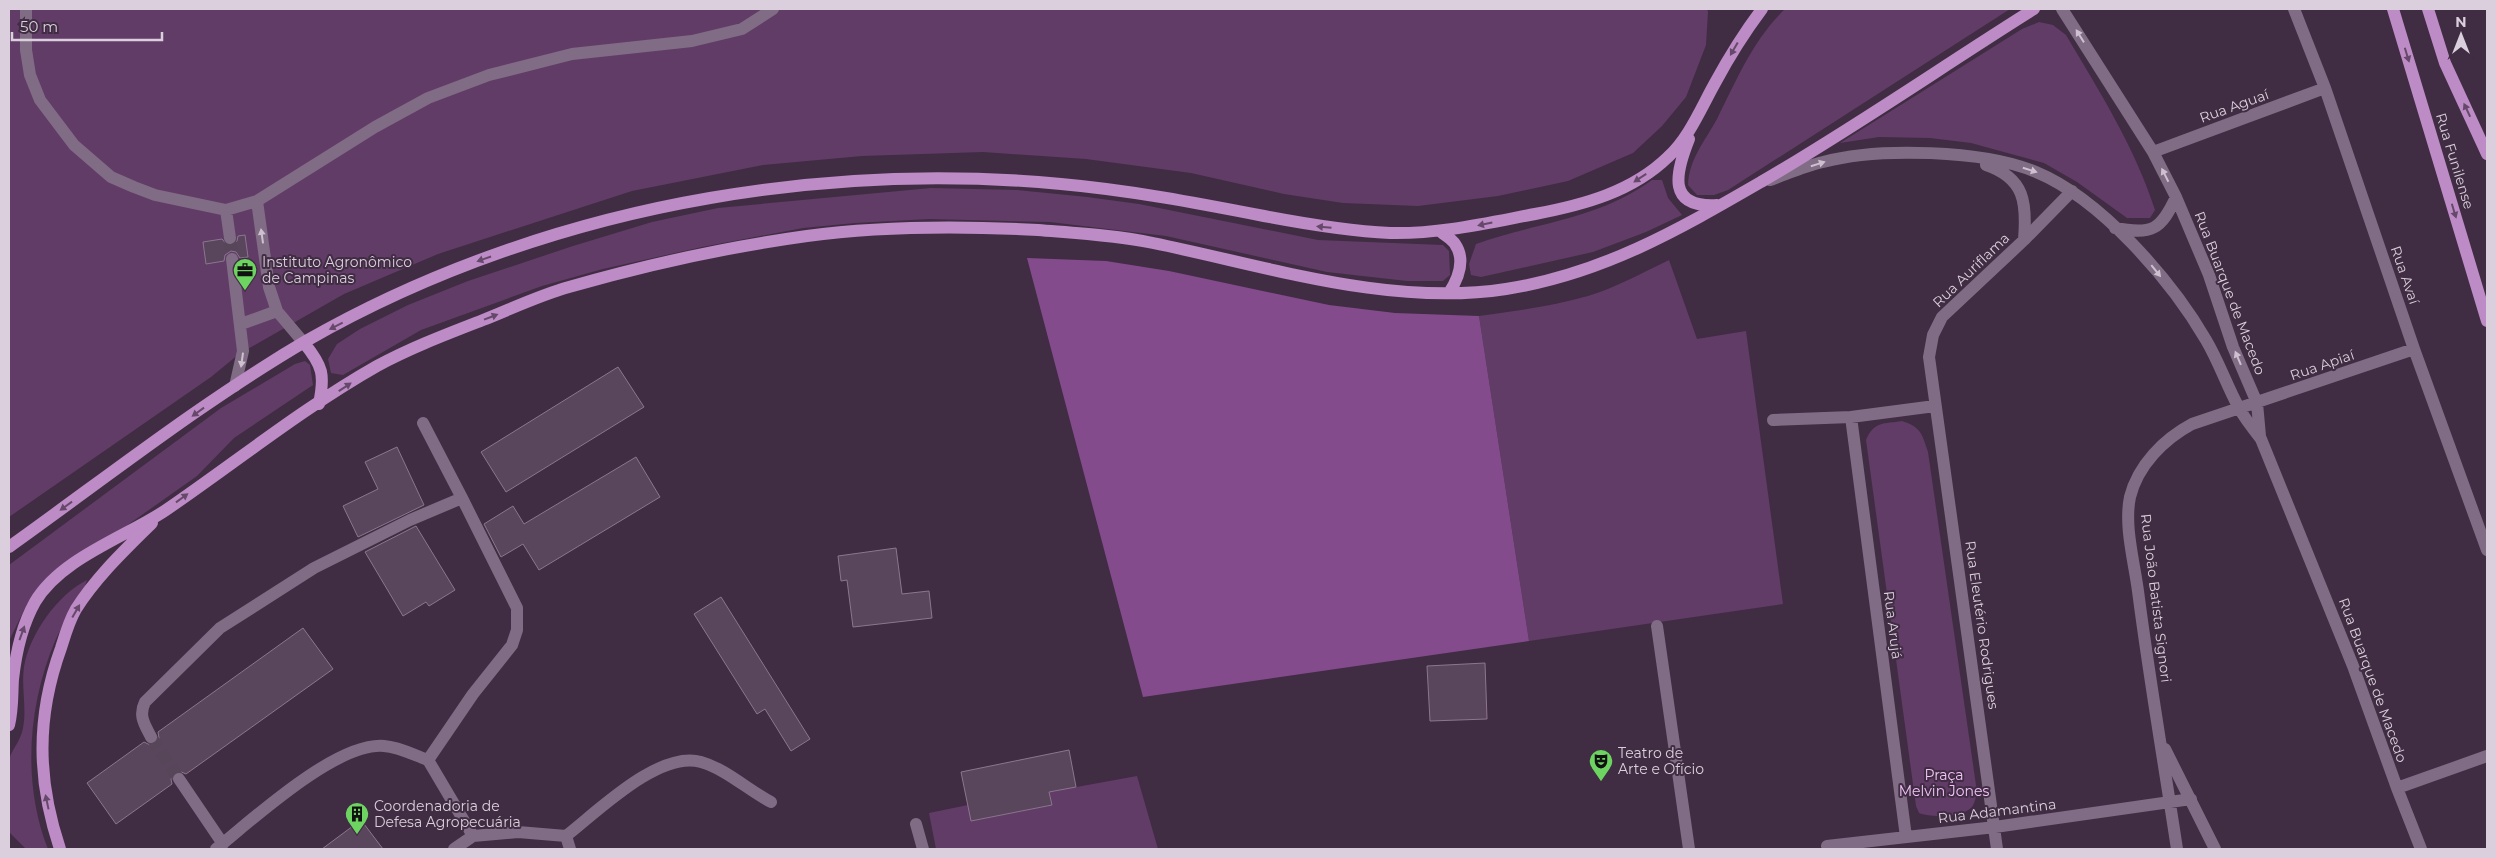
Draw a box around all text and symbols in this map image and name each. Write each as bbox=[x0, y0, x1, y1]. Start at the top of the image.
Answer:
scale bar bbox=[12, 10, 162, 42]
north arrow bbox=[2436, 10, 2486, 60]
text: N bbox=[2455, 13, 2467, 31]
text: 50 m bbox=[20, 17, 58, 36]
one-way arrow bbox=[2075, 30, 2084, 43]
one-way arrow bbox=[1730, 43, 1739, 56]
one-way arrow bbox=[2404, 48, 2412, 63]
street label: Rua Aguaí bbox=[2197, 85, 2272, 127]
one-way arrow bbox=[2463, 103, 2471, 117]
street label: Rua Funilense bbox=[2432, 111, 2478, 211]
one-way arrow bbox=[1811, 159, 1826, 167]
one-way arrow bbox=[2023, 167, 2038, 175]
one-way arrow bbox=[2161, 168, 2169, 182]
one-way arrow bbox=[1633, 173, 1647, 183]
one-way arrow bbox=[2451, 204, 2459, 219]
street label: Rua Buarque de Macedo bbox=[2190, 209, 2270, 378]
one-way arrow bbox=[1478, 220, 1493, 228]
one-way arrow bbox=[1315, 222, 1331, 230]
one-way arrow bbox=[258, 228, 266, 244]
street label: Rua Auriflama bbox=[1929, 229, 2013, 311]
street label: Rua Avaí bbox=[2387, 243, 2424, 308]
place label: Instituto Agronômico de Campinas bbox=[262, 253, 412, 287]
one-way arrow bbox=[476, 255, 491, 263]
office icon: Instituto Agronômico de Campinas bbox=[232, 257, 258, 291]
one-way arrow bbox=[2150, 264, 2161, 277]
one-way arrow bbox=[484, 313, 499, 320]
one-way arrow bbox=[329, 322, 343, 330]
street label: Rua Apiaí bbox=[2287, 345, 2358, 384]
one-way arrow bbox=[2233, 351, 2241, 365]
one-way arrow bbox=[237, 352, 245, 368]
one-way arrow bbox=[339, 382, 352, 392]
one-way arrow bbox=[191, 407, 205, 417]
one-way arrow bbox=[175, 493, 189, 503]
one-way arrow bbox=[59, 501, 73, 511]
street label: Rua João Batista Signori bbox=[2137, 513, 2175, 683]
street label: Rua Eleutério Rodrigues bbox=[1961, 540, 2003, 711]
street label: Rua Arujá bbox=[1880, 590, 1906, 660]
street label: Rua Buarque de Macedo bbox=[2335, 595, 2411, 765]
one-way arrow bbox=[72, 604, 80, 618]
one-way arrow bbox=[19, 625, 26, 640]
place label: Teatro de Arte e Ofício bbox=[1618, 744, 1704, 778]
theatre icon: Teatro de Arte e Ofício bbox=[1588, 748, 1614, 782]
park label: Praça Melvin Jones bbox=[1899, 766, 1989, 800]
one-way arrow bbox=[43, 795, 51, 810]
street label: Rua Adamantina bbox=[1937, 795, 2057, 827]
place label: Coordenadoria de Defesa Agropecuária bbox=[374, 797, 521, 831]
building icon: Coordenadoria de Defesa Agropecuária bbox=[344, 801, 370, 835]

